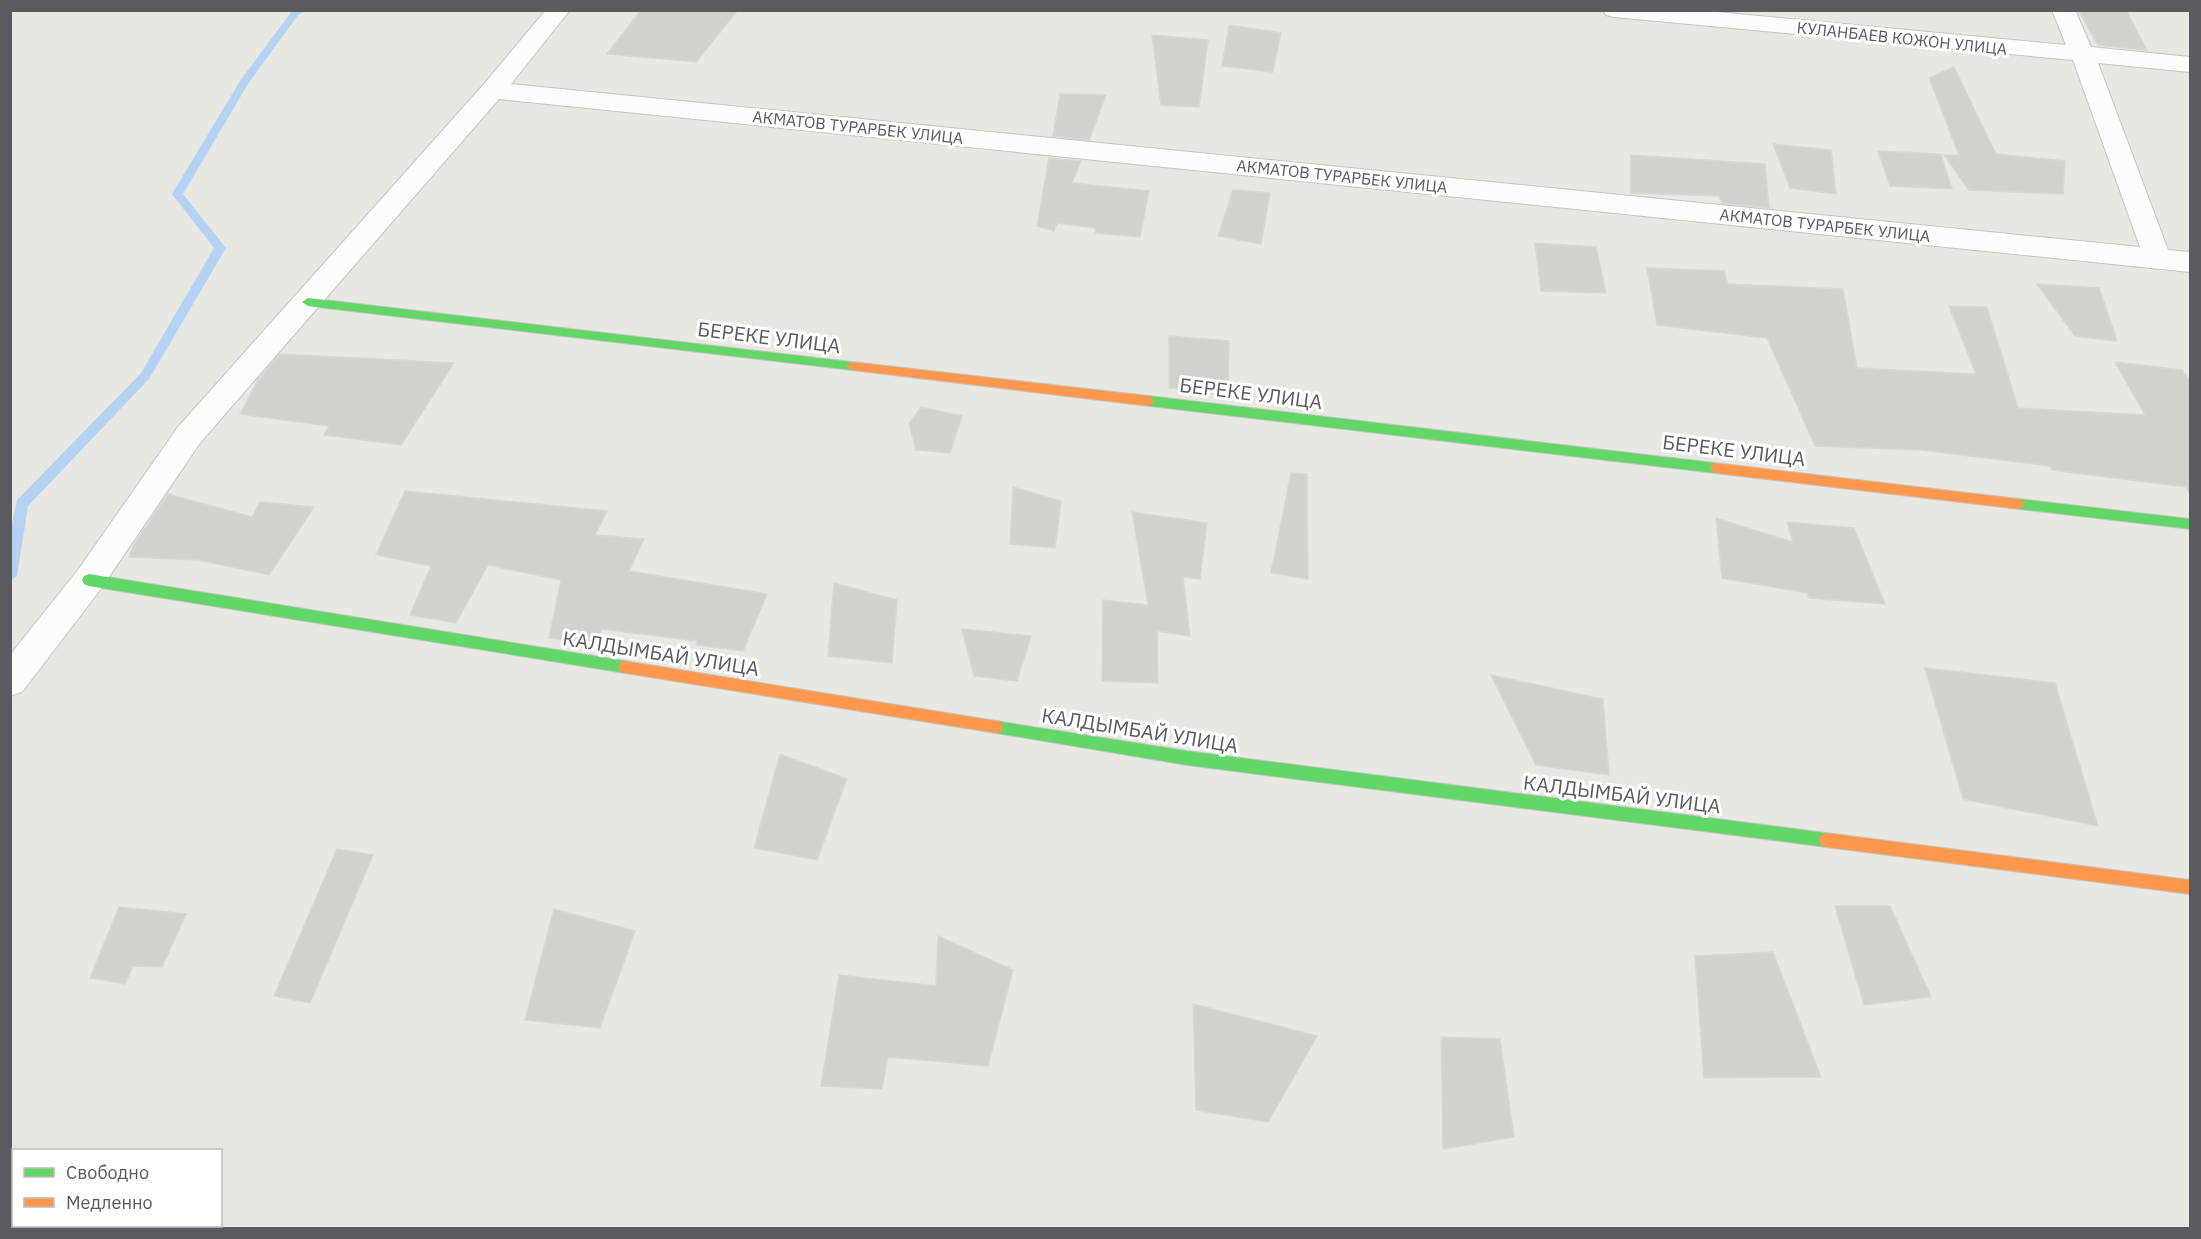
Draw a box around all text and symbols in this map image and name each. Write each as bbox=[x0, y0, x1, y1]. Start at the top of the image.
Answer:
street label: КУЛАНБАЕВ КОЖОН УЛИЦА bbox=[1796, 17, 2008, 59]
street label: АКМАТОВ ТУРАРБЕК УЛИЦА bbox=[752, 106, 964, 148]
street label: АКМАТОВ ТУРАРБЕК УЛИЦА bbox=[1236, 155, 1448, 197]
street label: АКМАТОВ ТУРАРБЕК УЛИЦА bbox=[1719, 204, 1931, 246]
street label: БЕРЕКЕ УЛИЦА bbox=[696, 315, 842, 359]
street label: БЕРЕКЕ УЛИЦА bbox=[1178, 371, 1324, 415]
street label: БЕРЕКЕ УЛИЦА bbox=[1661, 428, 1807, 472]
street label: КАЛДЫМБАЙ УЛИЦА bbox=[561, 624, 761, 682]
street label: КАЛДЫМБАЙ УЛИЦА bbox=[1040, 701, 1240, 759]
street label: КАЛДЫМБАЙ УЛИЦА bbox=[1522, 769, 1722, 820]
legend bbox=[12, 1149, 222, 1227]
text: Свободно bbox=[66, 1161, 149, 1184]
text: Медленно bbox=[66, 1191, 153, 1214]

